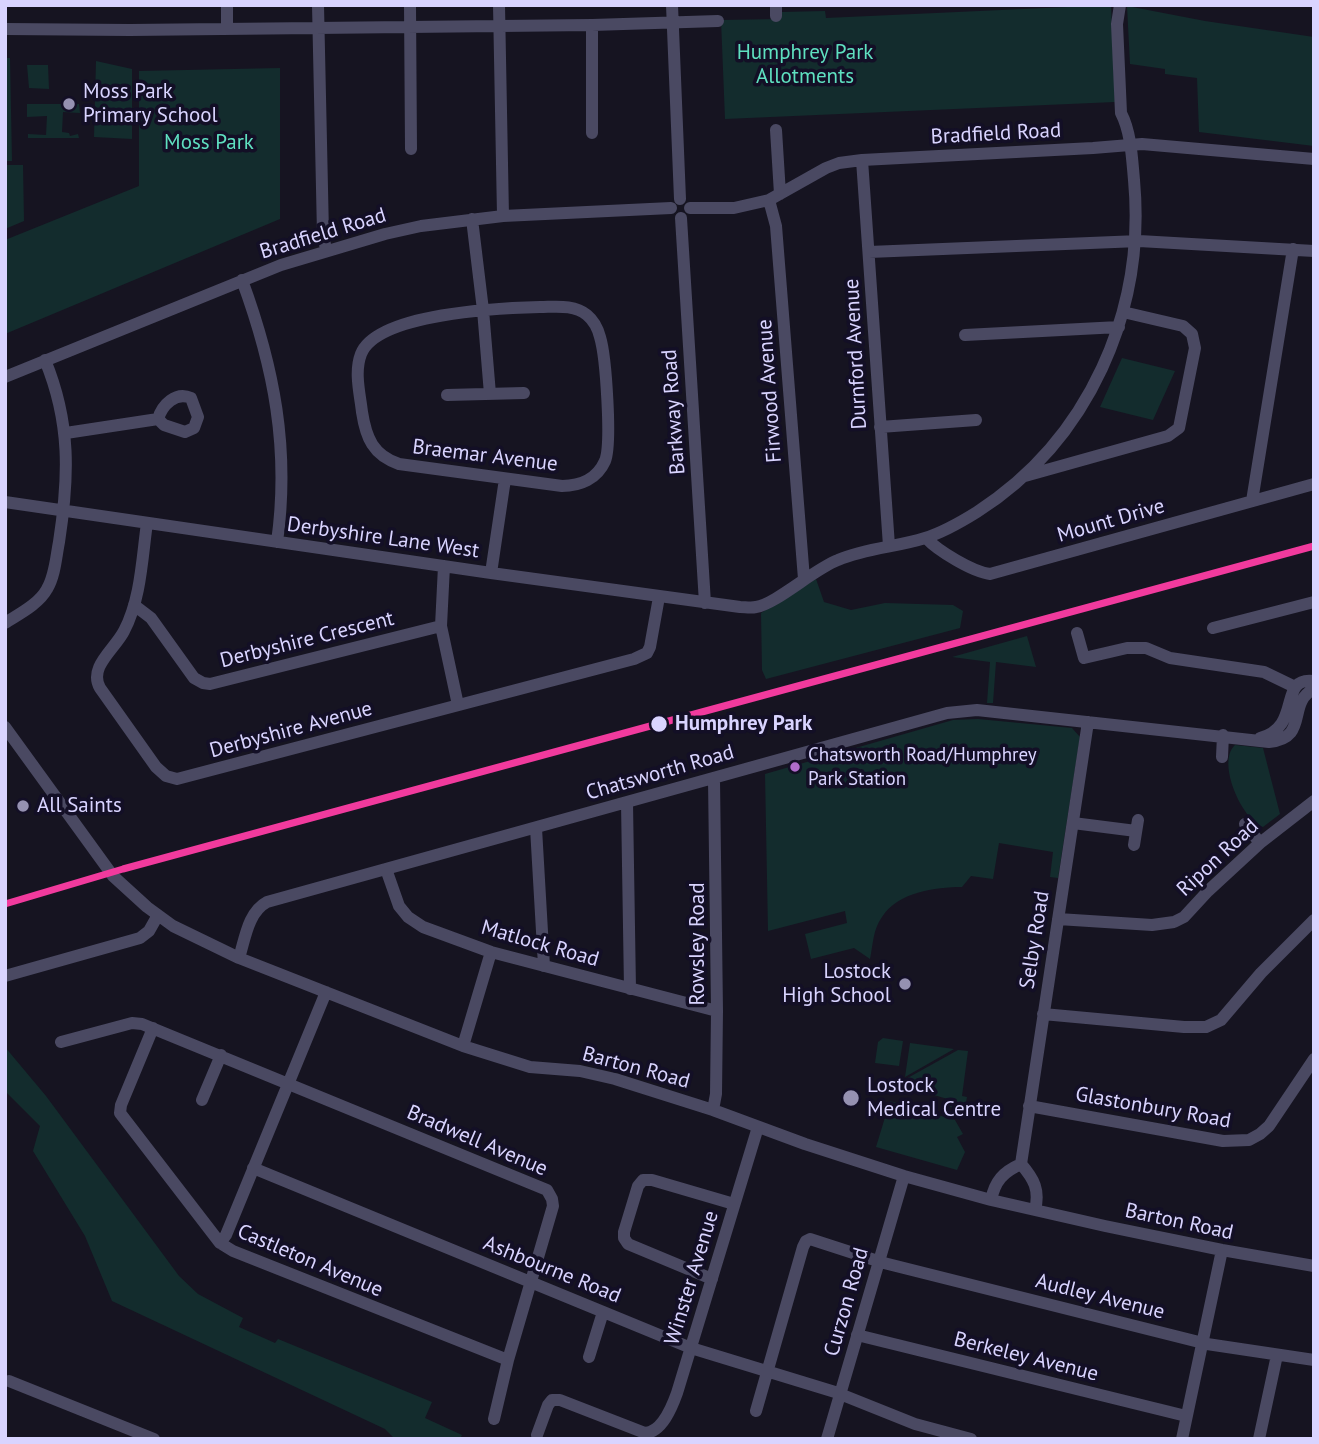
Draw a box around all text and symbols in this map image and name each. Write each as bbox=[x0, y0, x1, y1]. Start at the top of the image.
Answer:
park label: Humphrey Park Allotments bbox=[737, 40, 873, 90]
place label: Moss Park Primary School bbox=[83, 79, 218, 129]
marker: Moss Park Primary School bbox=[61, 96, 77, 112]
street label: Bradfield Road bbox=[930, 118, 1062, 150]
park label: Moss Park bbox=[164, 130, 254, 156]
street label: Bradfield Road bbox=[257, 203, 389, 265]
street label: Durnford Avenue bbox=[839, 278, 873, 430]
street label: Firwood Avenue bbox=[752, 318, 788, 464]
street label: Barkway Road bbox=[657, 348, 691, 476]
street label: Braemar Avenue bbox=[411, 435, 559, 477]
street label: Mount Drive bbox=[1054, 494, 1168, 548]
street label: Derbyshire Lane West bbox=[285, 512, 481, 564]
street label: Derbyshire Crescent bbox=[217, 606, 397, 674]
street label: Derbyshire Avenue bbox=[207, 696, 375, 764]
place label: Humphrey Park bbox=[675, 711, 812, 737]
marker: Humphrey Park bbox=[649, 714, 669, 734]
street label: Chatsworth Road bbox=[583, 740, 737, 806]
place label: Chatsworth Road/Humphrey Park Station bbox=[808, 745, 1037, 789]
marker: Chatsworth Road/Humphrey Park Station bbox=[788, 760, 802, 774]
place label: All Saints bbox=[37, 793, 122, 819]
marker: All Saints bbox=[15, 798, 31, 814]
street label: Ripon Road bbox=[1172, 814, 1264, 902]
street label: Rowsley Road bbox=[685, 883, 711, 1005]
street label: Selby Road bbox=[1015, 889, 1055, 991]
street label: Matlock Road bbox=[478, 915, 602, 973]
place label: Lostock High School bbox=[782, 959, 891, 1009]
marker: Lostock High School bbox=[897, 976, 913, 992]
street label: Barton Road bbox=[580, 1042, 692, 1094]
place label: Lostock Medical Centre bbox=[867, 1073, 1001, 1123]
street label: Glastonbury Road bbox=[1073, 1082, 1233, 1134]
marker: Lostock Medical Centre bbox=[841, 1088, 861, 1108]
street label: Bradwell Avenue bbox=[403, 1100, 551, 1182]
street label: Barton Road bbox=[1123, 1198, 1235, 1246]
street label: Winster Avenue bbox=[660, 1208, 724, 1348]
street label: Castleton Avenue bbox=[233, 1219, 387, 1303]
street label: Ashbourne Road bbox=[480, 1231, 624, 1309]
street label: Curzon Road bbox=[819, 1245, 875, 1359]
street label: Audley Avenue bbox=[1033, 1269, 1167, 1325]
street label: Berkeley Avenue bbox=[951, 1327, 1101, 1387]

